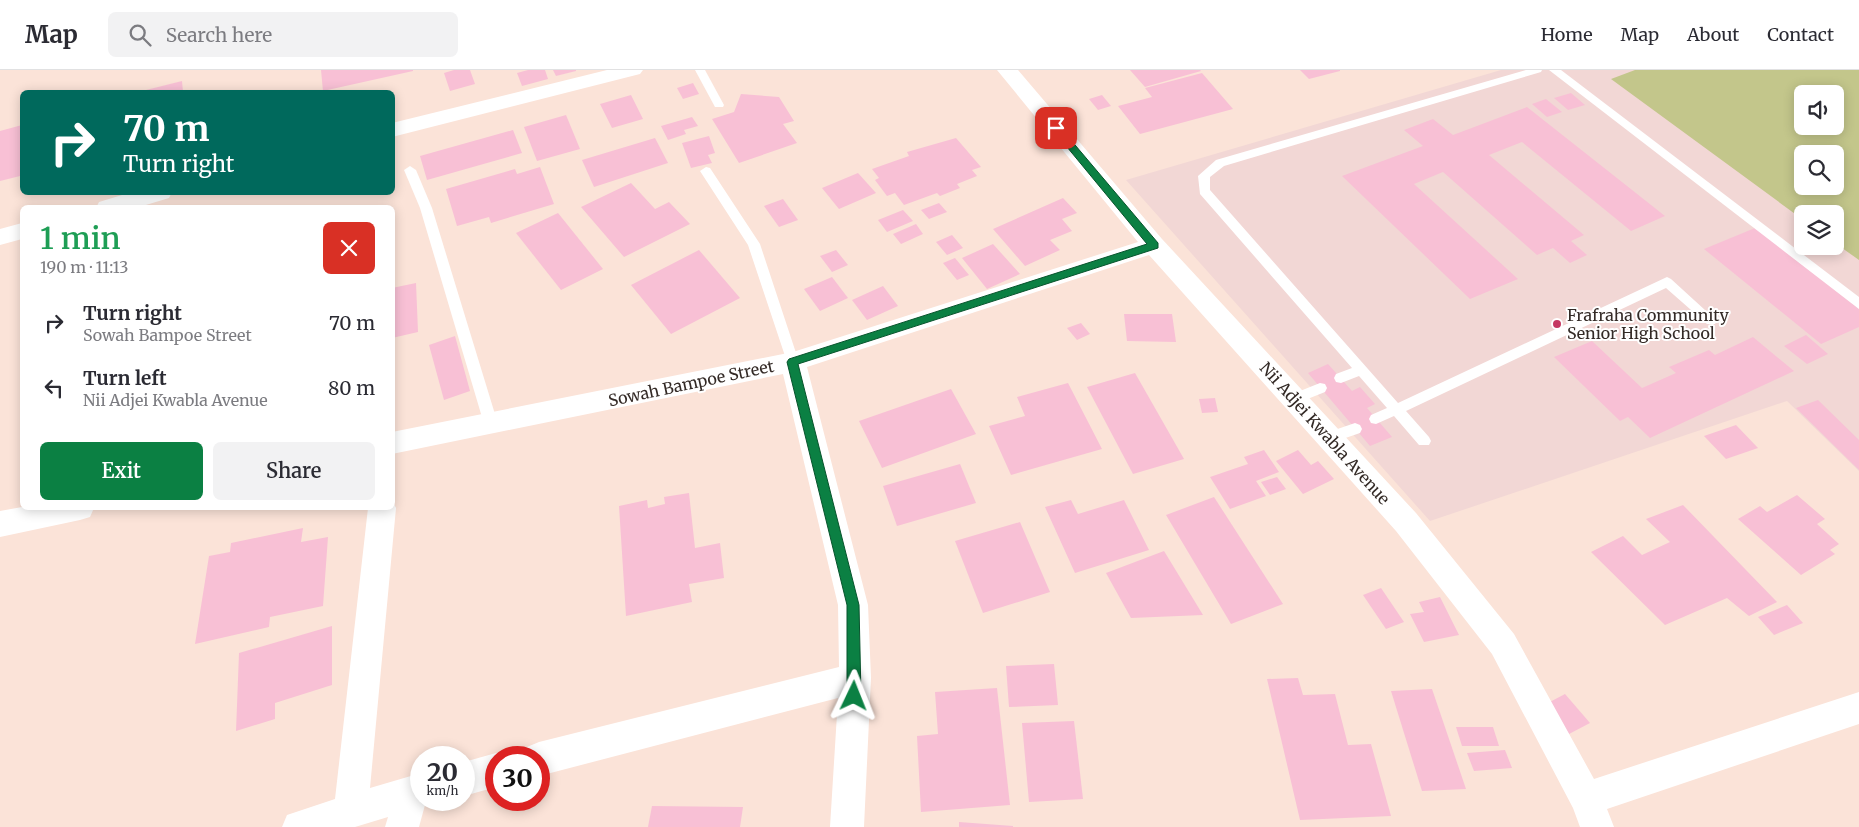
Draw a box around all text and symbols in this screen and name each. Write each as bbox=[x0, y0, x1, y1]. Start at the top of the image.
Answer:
search box bbox=[108, 12, 458, 57]
text: Map bbox=[25, 19, 78, 50]
icon: search bbox=[126, 21, 154, 49]
text: Search here bbox=[166, 23, 272, 47]
text: Home bbox=[1541, 23, 1593, 46]
text: Map bbox=[1621, 23, 1659, 46]
text: About bbox=[1687, 23, 1739, 46]
text: Contact bbox=[1767, 23, 1834, 46]
map controls bbox=[1794, 85, 1844, 255]
button: sound bbox=[1794, 85, 1844, 135]
text: 70 m bbox=[123, 107, 210, 151]
pin bbox=[1035, 107, 1077, 149]
icon: right bbox=[40, 110, 105, 175]
icon: arrive bbox=[1042, 114, 1070, 142]
button: search bbox=[1794, 145, 1844, 195]
text: Turn right bbox=[123, 150, 234, 178]
button: layers bbox=[1794, 205, 1844, 255]
text: 1 min bbox=[40, 219, 121, 257]
button: close bbox=[323, 222, 375, 274]
text: 190 m · 11:13 bbox=[40, 257, 128, 277]
text: Turn right bbox=[83, 301, 182, 325]
place label: Frafraha Community Senior High School bbox=[1567, 305, 1730, 343]
icon: right bbox=[40, 309, 68, 337]
text: 70 m bbox=[329, 311, 375, 335]
marker: Frafraha Community Senior High School bbox=[1551, 318, 1563, 330]
text: Sowah Bampoe Street bbox=[83, 325, 252, 345]
street label: Sowah Bampoe Street bbox=[606, 356, 776, 410]
street label: Nii Adjei Kwabla Avenue bbox=[1256, 358, 1394, 508]
text: Turn left bbox=[83, 366, 167, 390]
icon: left bbox=[40, 374, 68, 402]
text: 80 m bbox=[328, 376, 375, 400]
text: Nii Adjei Kwabla Avenue bbox=[83, 390, 268, 410]
button: Exit bbox=[40, 442, 203, 500]
button: Share bbox=[213, 442, 375, 500]
position arrow bbox=[827, 669, 879, 721]
speed limit sign: 30 bbox=[485, 746, 550, 811]
text: 20 bbox=[427, 756, 458, 788]
text: km/h bbox=[427, 783, 458, 798]

